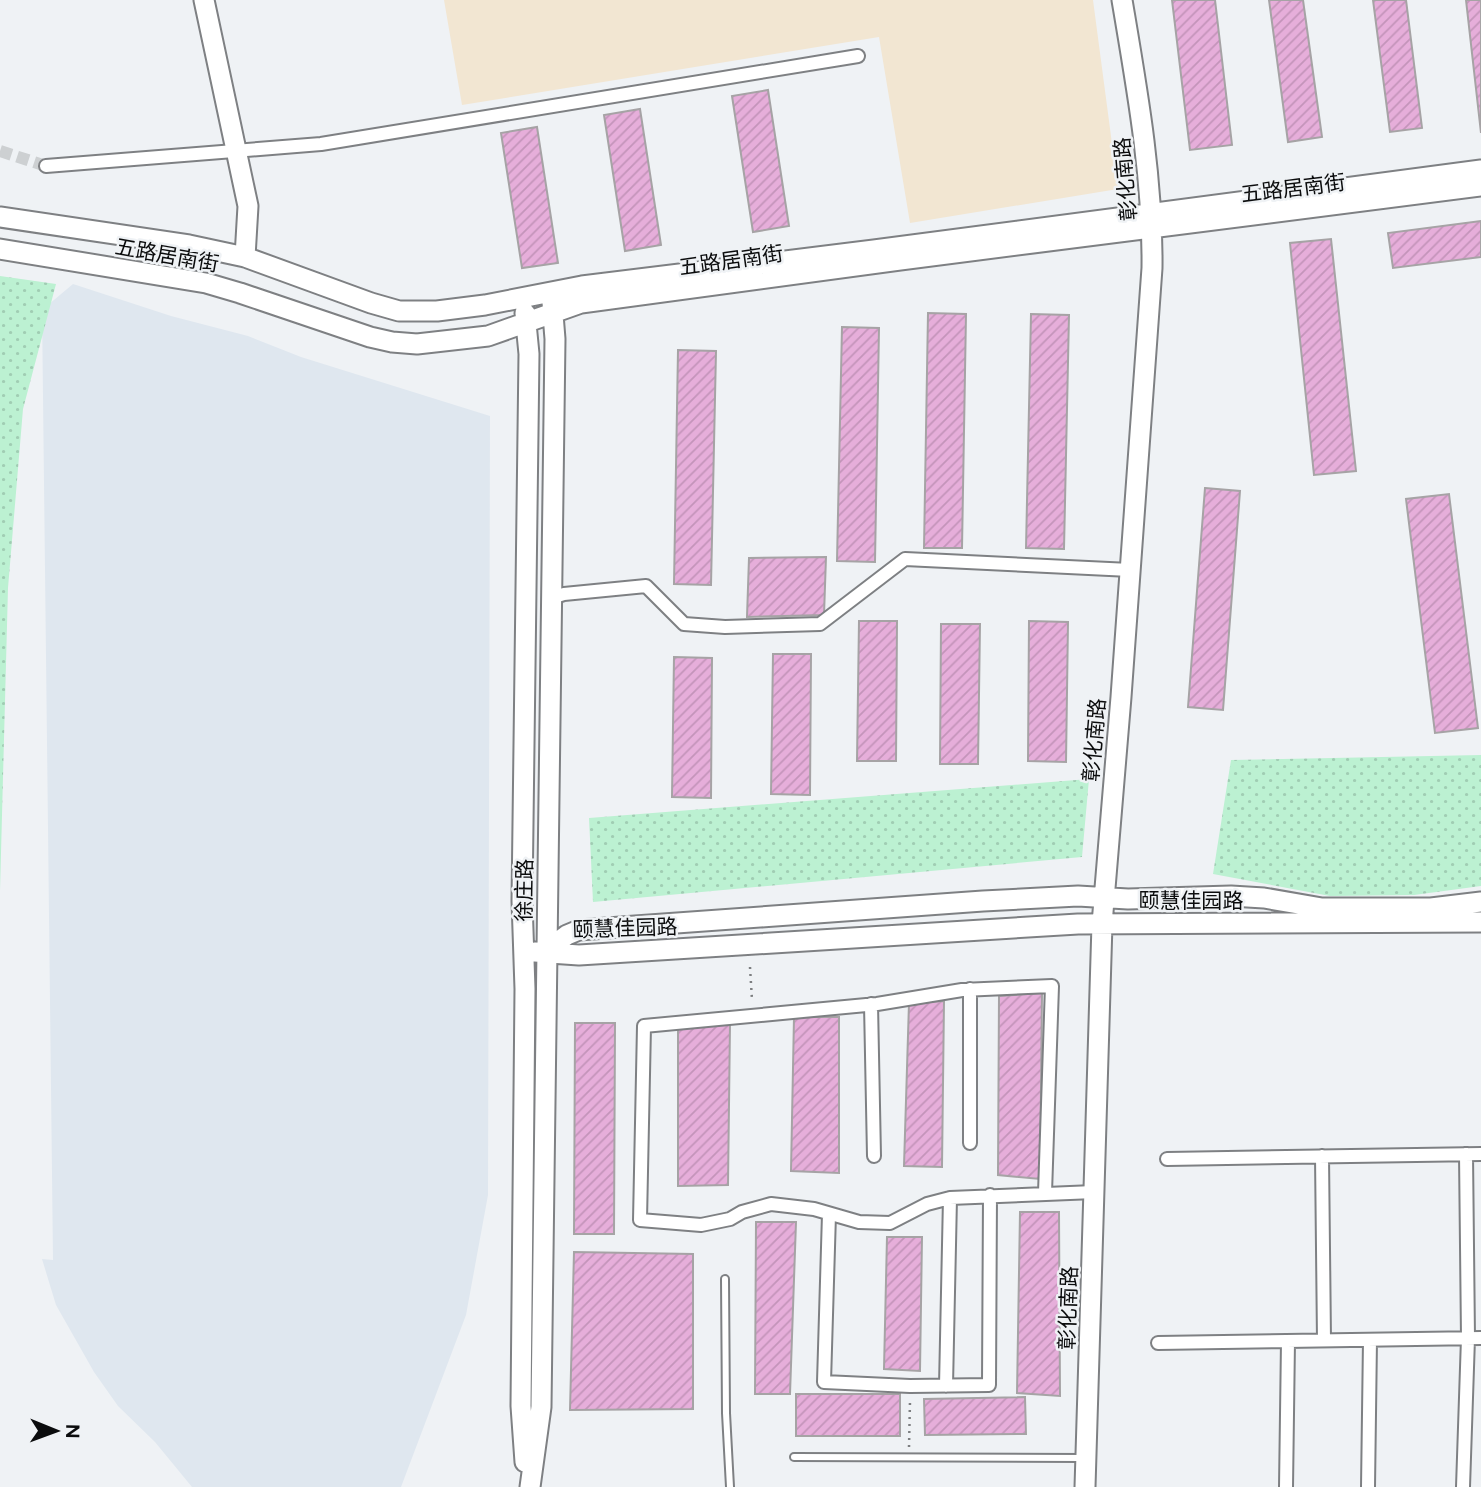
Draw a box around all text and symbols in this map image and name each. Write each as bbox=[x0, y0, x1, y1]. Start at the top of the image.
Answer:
street label: 彰化南路 bbox=[1109, 136, 1141, 222]
street label: 五路居南街 bbox=[1239, 169, 1347, 207]
street label: 五路居南街 bbox=[113, 234, 221, 276]
street label: 五路居南街 bbox=[677, 240, 785, 280]
street label: 彰化南路 bbox=[1078, 697, 1110, 783]
street label: 徐庄路 bbox=[511, 858, 537, 922]
street label: 颐慧佳园路 bbox=[1139, 888, 1244, 913]
street label: 颐慧佳园路 bbox=[572, 914, 678, 942]
street label: 彰化南路 bbox=[1054, 1266, 1082, 1350]
north arrow bbox=[21, 1396, 91, 1466]
text: N bbox=[61, 1424, 84, 1439]

